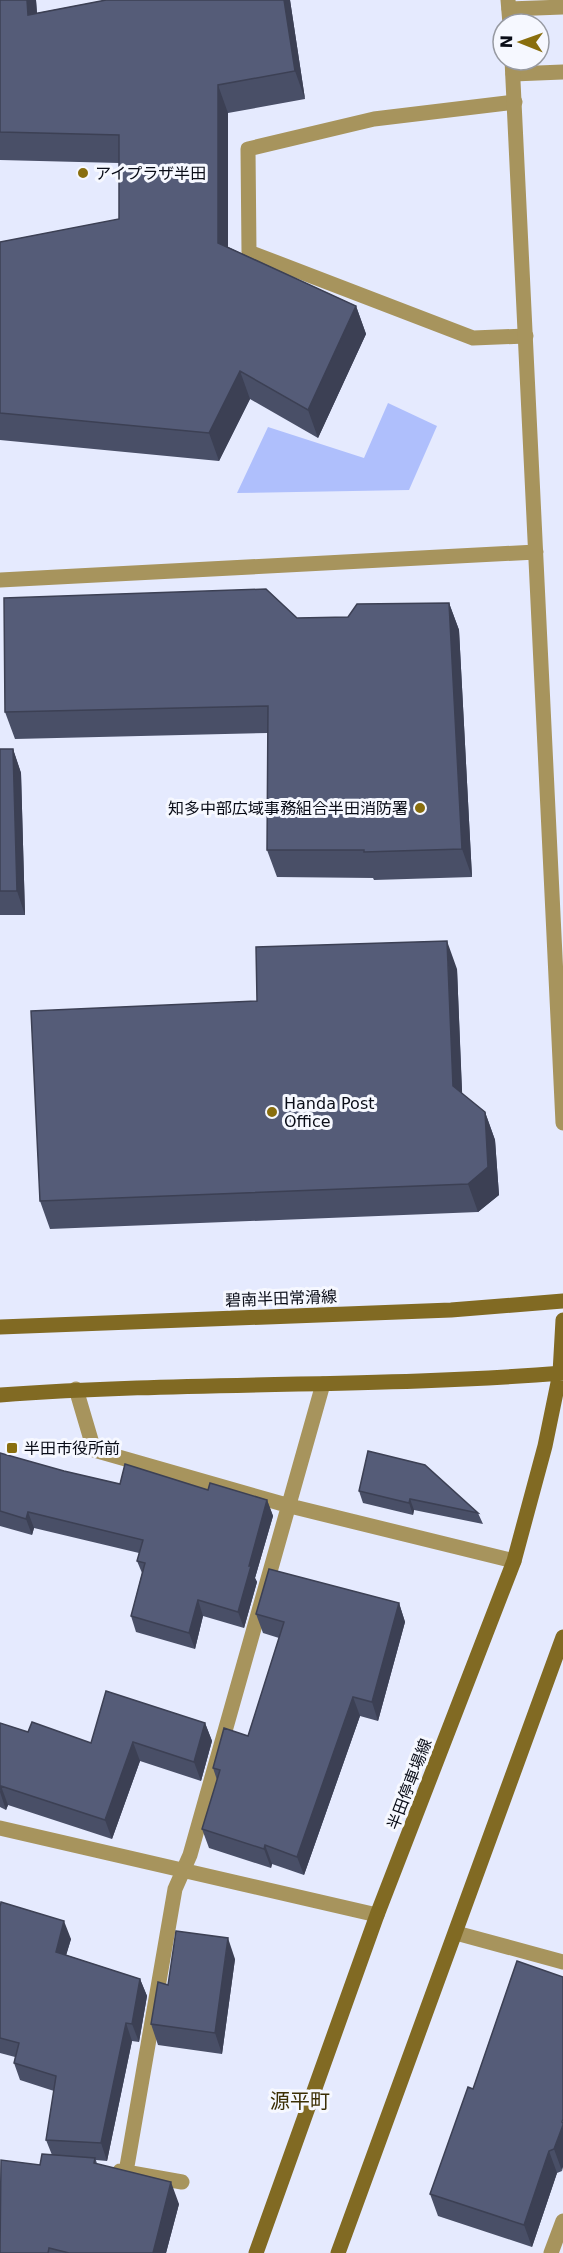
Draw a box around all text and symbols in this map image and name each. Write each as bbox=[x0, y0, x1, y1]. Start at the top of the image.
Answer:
north arrow bbox=[491, 12, 551, 72]
text: N bbox=[497, 35, 516, 49]
place label: アイプラザ半田 bbox=[95, 164, 206, 183]
marker: アイプラザ半田 bbox=[76, 166, 90, 180]
place label: 知多中部広域事務組合半田消防署 bbox=[168, 799, 408, 818]
marker: 知多中部広域事務組合半田消防署 bbox=[413, 801, 427, 815]
place label: Handa Post Office bbox=[284, 1094, 375, 1131]
marker: Handa Post Office bbox=[265, 1105, 279, 1119]
street label: 碧南半田常滑線 bbox=[225, 1287, 337, 1310]
place label: 半田市役所前 bbox=[24, 1439, 120, 1458]
marker: 半田市役所前 bbox=[5, 1441, 19, 1455]
street label: 半田停車場線 bbox=[383, 1736, 436, 1832]
district label: 源平町 bbox=[270, 2089, 330, 2113]

